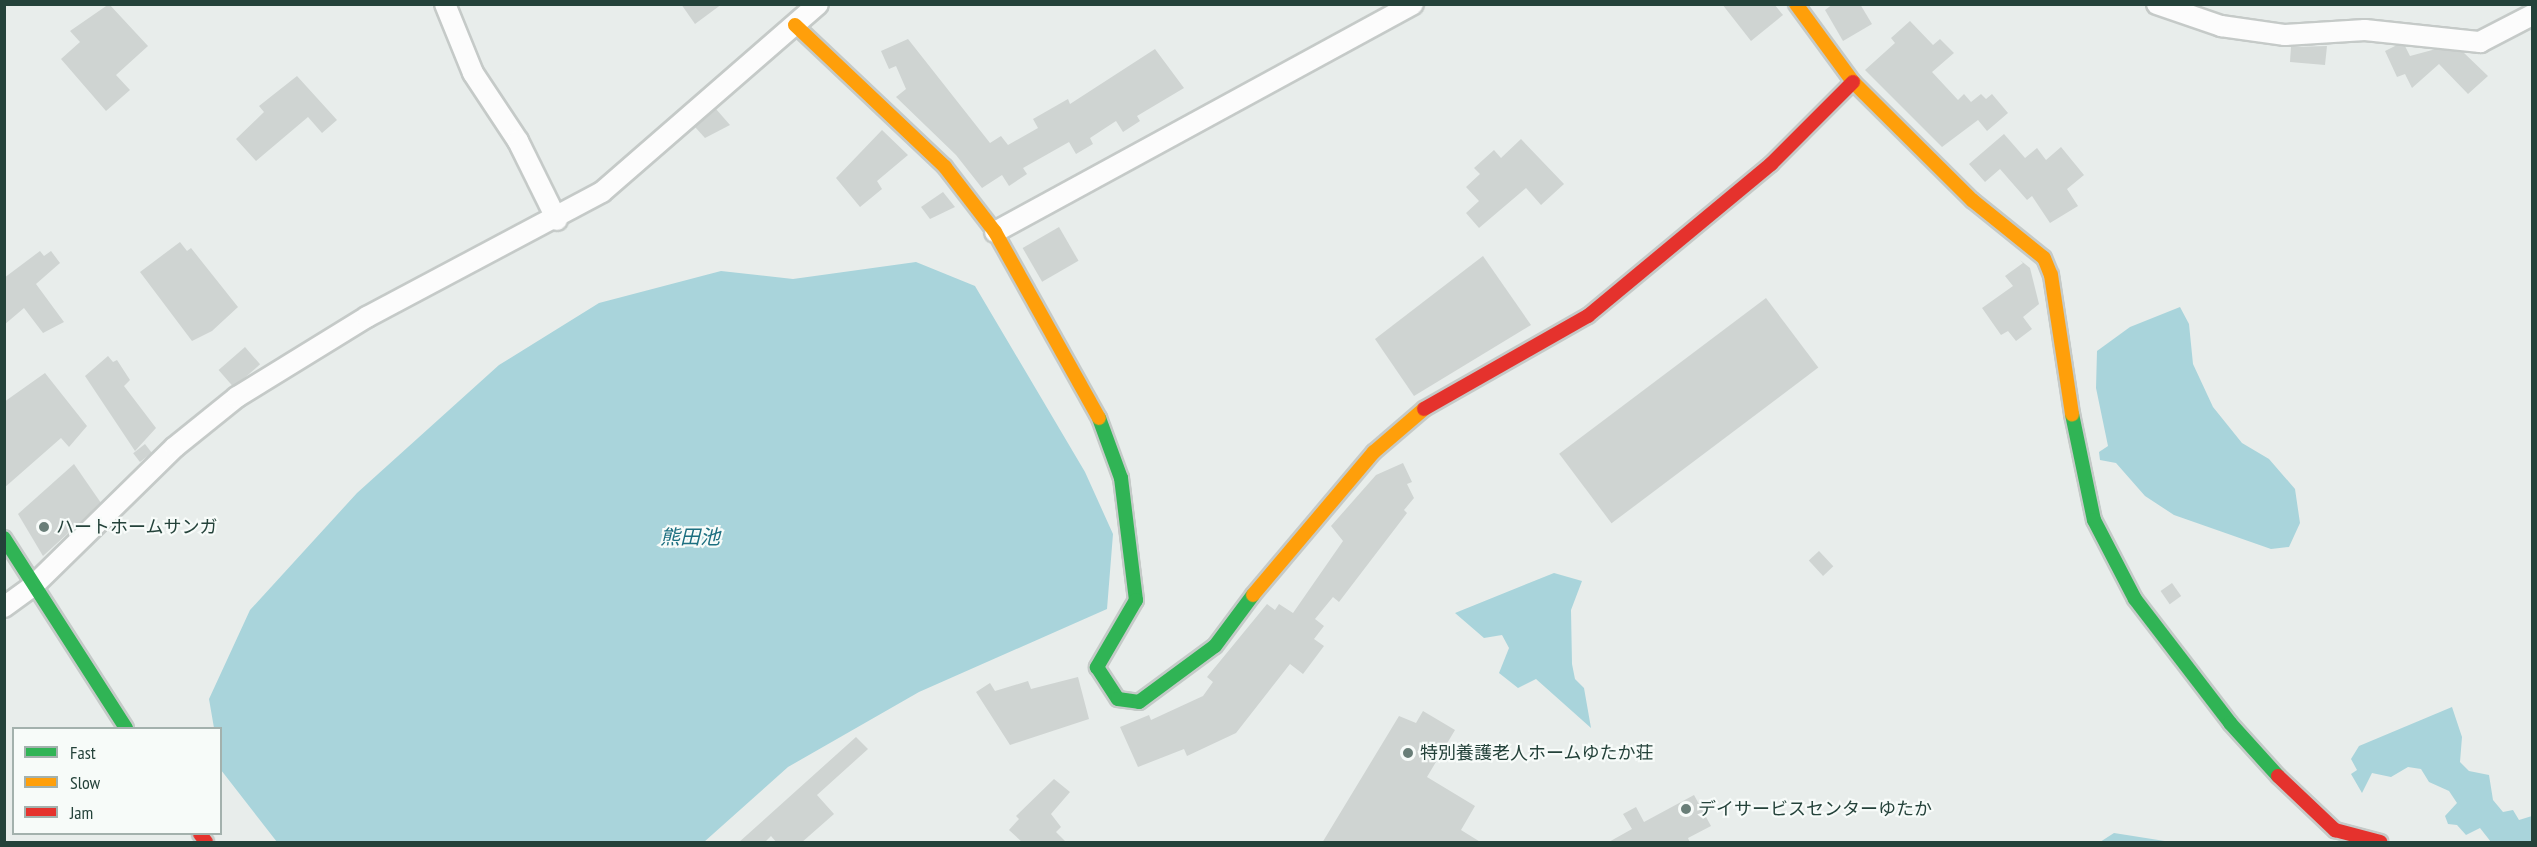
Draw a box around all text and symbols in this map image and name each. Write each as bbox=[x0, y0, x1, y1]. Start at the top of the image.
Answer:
place label: ハートホームサンガ bbox=[56, 516, 218, 538]
marker: ハートホームサンガ bbox=[37, 520, 51, 534]
water label: 熊田池 bbox=[660, 525, 720, 549]
legend bbox=[12, 727, 222, 835]
text: Fast bbox=[70, 741, 96, 764]
place label: 特別養護老人ホームゆたか荘 bbox=[1420, 742, 1654, 764]
marker: 特別養護老人ホームゆたか荘 bbox=[1401, 746, 1415, 760]
text: Slow bbox=[70, 771, 100, 794]
place label: デイサービスセンターゆたか bbox=[1698, 798, 1932, 820]
text: Jam bbox=[70, 801, 93, 824]
marker: デイサービスセンターゆたか bbox=[1679, 802, 1693, 816]

